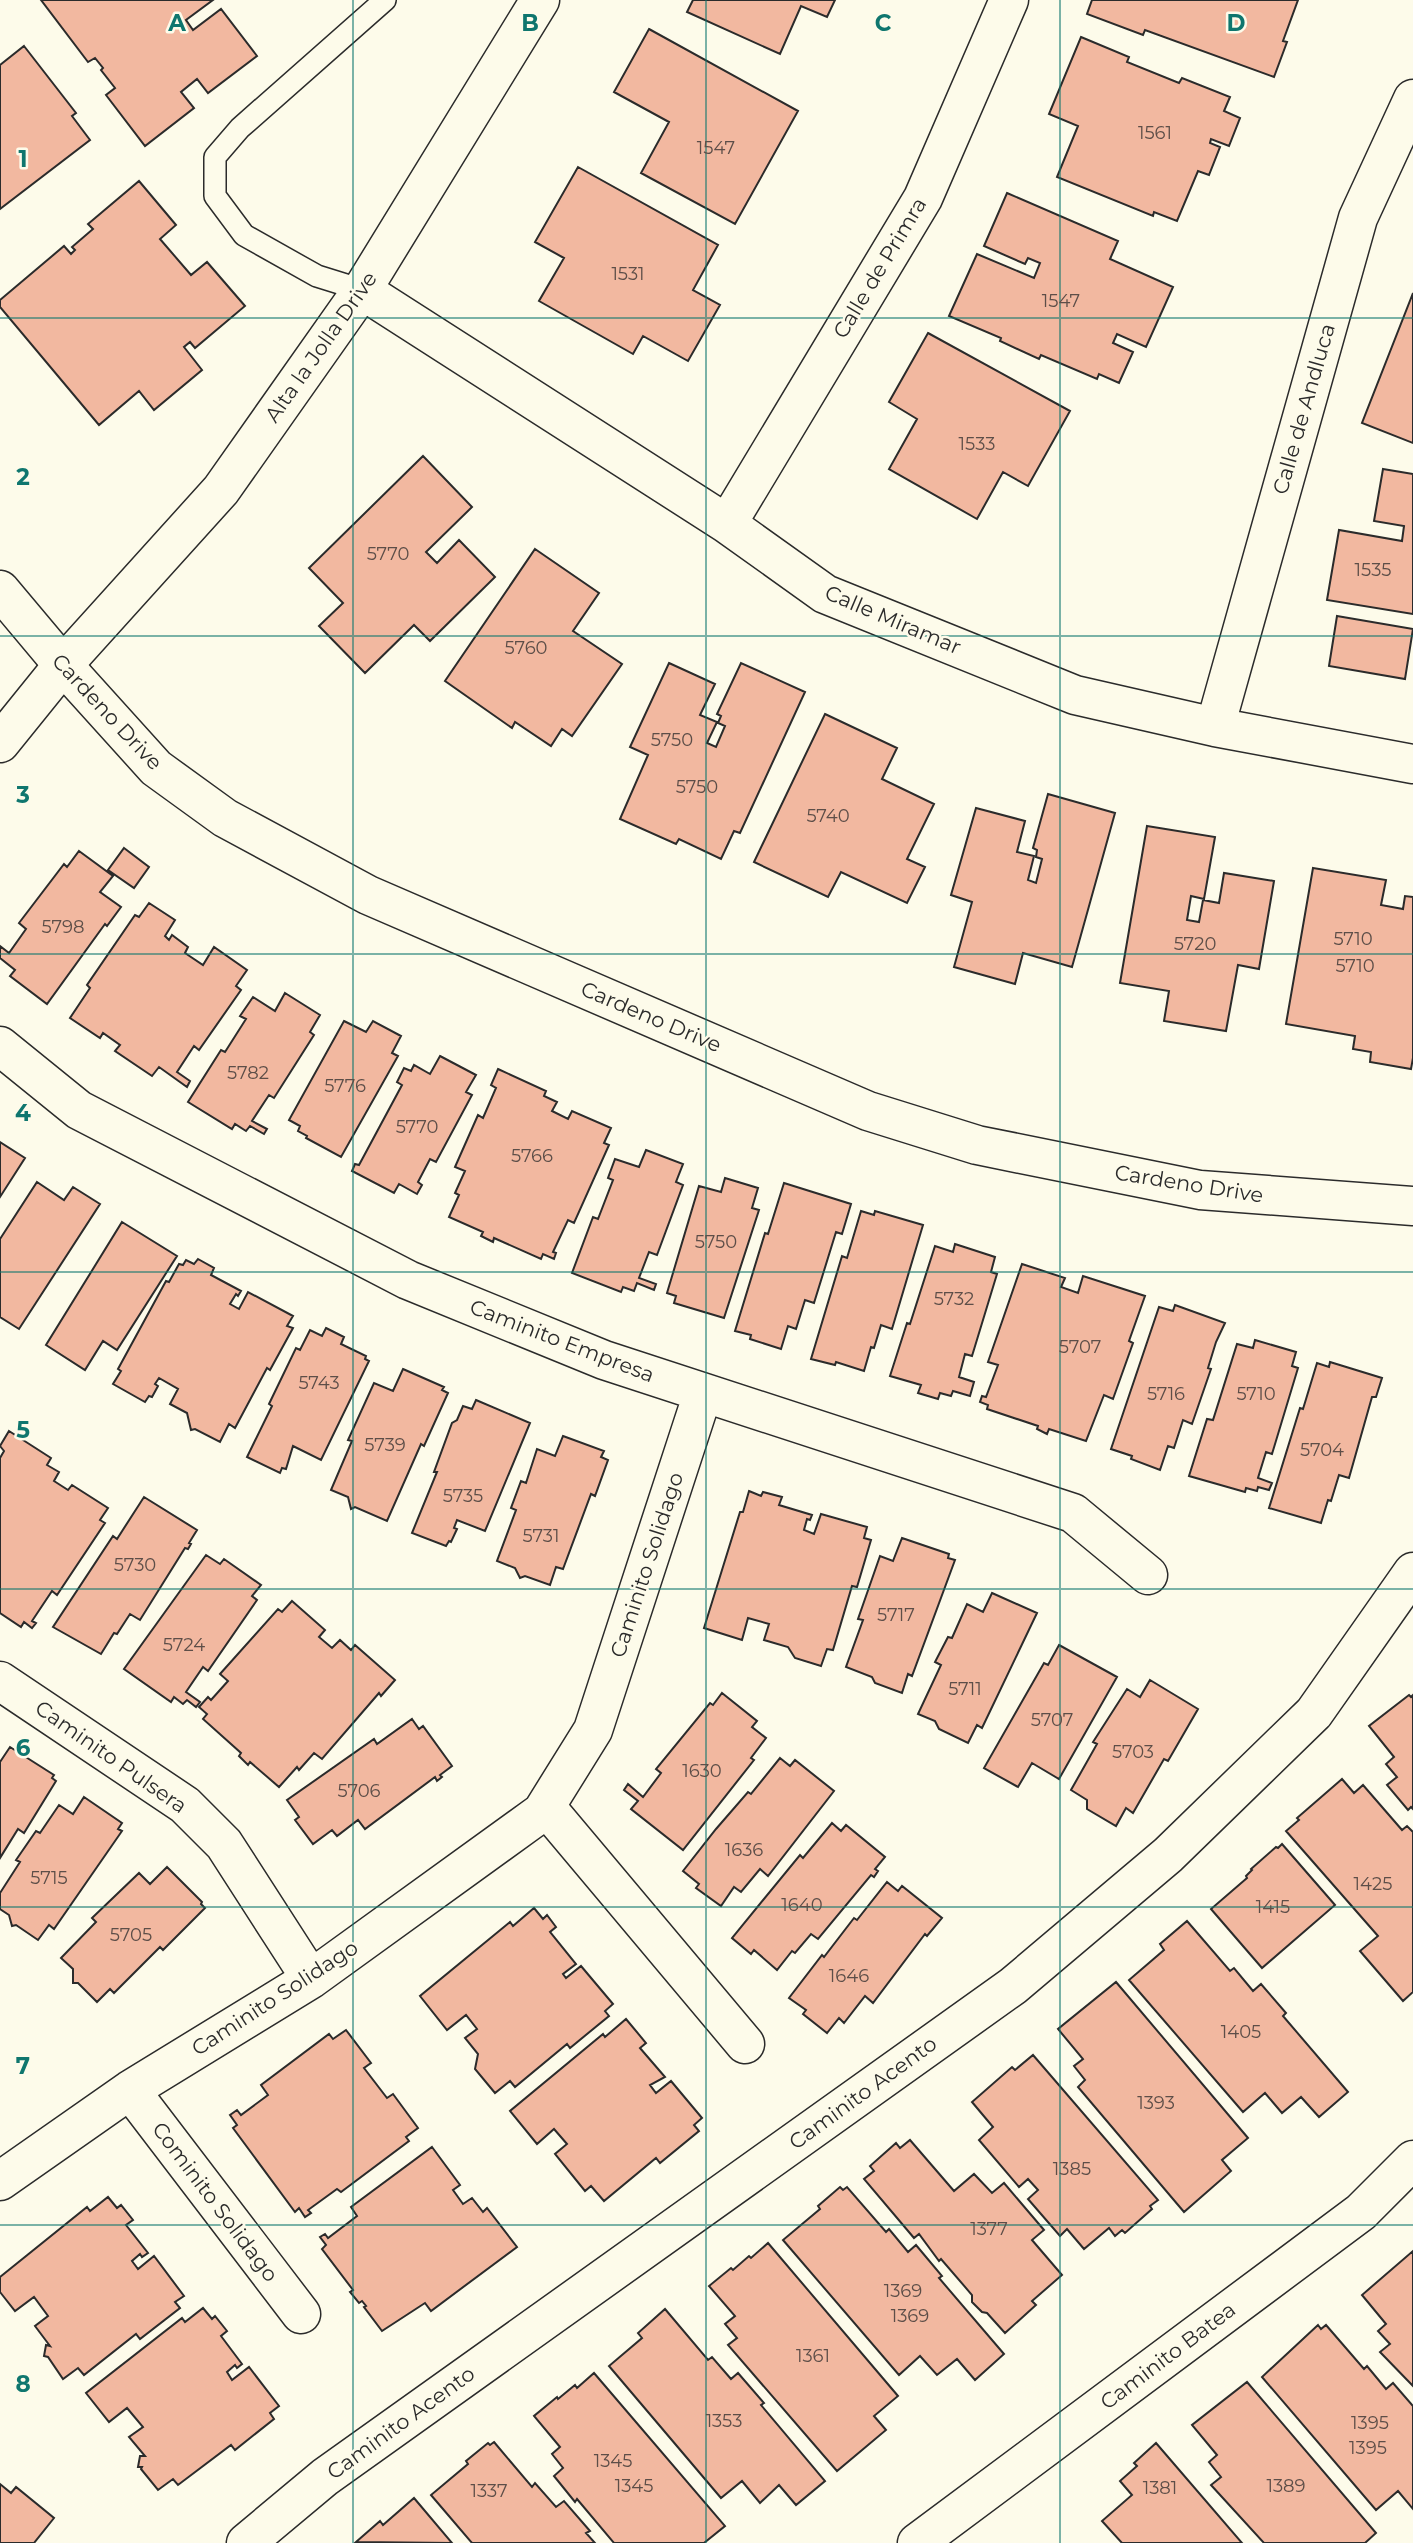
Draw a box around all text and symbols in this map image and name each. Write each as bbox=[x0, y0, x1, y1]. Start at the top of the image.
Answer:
text: A bbox=[167, 9, 186, 37]
text: B bbox=[521, 9, 539, 37]
text: C bbox=[875, 9, 892, 37]
text: D bbox=[1227, 9, 1246, 37]
house number: 1561 bbox=[1138, 122, 1172, 144]
house number: 1547 bbox=[697, 137, 735, 159]
text: 1 bbox=[18, 145, 28, 173]
street label: Calle de Primra bbox=[828, 193, 931, 343]
house number: 1531 bbox=[611, 263, 645, 285]
street label: Alta la Jolla Drive bbox=[259, 267, 382, 427]
house number: 1547 bbox=[1042, 290, 1080, 312]
street label: Calle de Andluca bbox=[1267, 321, 1340, 497]
house number: 1533 bbox=[959, 433, 995, 455]
text: 2 bbox=[16, 463, 30, 491]
house number: 5770 bbox=[367, 543, 409, 565]
house number: 1535 bbox=[1355, 559, 1391, 581]
street label: Calle Miramar bbox=[821, 580, 965, 659]
house number: 5760 bbox=[504, 637, 548, 659]
street label: Cardeno Drive bbox=[47, 648, 168, 775]
house number: 5750 bbox=[651, 729, 693, 751]
house number: 5750 bbox=[676, 776, 718, 798]
text: 3 bbox=[15, 781, 30, 809]
house number: 5740 bbox=[806, 805, 850, 827]
house number: 5798 bbox=[42, 916, 85, 938]
house number: 5710 bbox=[1333, 928, 1373, 950]
house number: 5720 bbox=[1174, 933, 1216, 955]
house number: 5710 bbox=[1335, 955, 1375, 977]
street label: Cardeno Drive bbox=[577, 976, 725, 1057]
house number: 5782 bbox=[227, 1062, 269, 1084]
house number: 5776 bbox=[324, 1075, 366, 1097]
text: 4 bbox=[15, 1099, 31, 1127]
house number: 5770 bbox=[396, 1116, 438, 1138]
house number: 5766 bbox=[511, 1145, 553, 1167]
street label: Cardeno Drive bbox=[1113, 1159, 1265, 1208]
house number: 5750 bbox=[695, 1231, 737, 1253]
house number: 5732 bbox=[934, 1288, 974, 1310]
street label: Caminito Empresa bbox=[466, 1294, 658, 1387]
house number: 5707 bbox=[1059, 1336, 1101, 1358]
house number: 5743 bbox=[298, 1372, 340, 1394]
house number: 5716 bbox=[1147, 1383, 1185, 1405]
house number: 5710 bbox=[1236, 1383, 1276, 1405]
text: 5 bbox=[16, 1416, 30, 1444]
house number: 5739 bbox=[364, 1434, 406, 1456]
house number: 5704 bbox=[1300, 1439, 1344, 1461]
street label: Caminito Solidago bbox=[605, 1469, 688, 1661]
house number: 5735 bbox=[443, 1485, 483, 1507]
house number: 5731 bbox=[522, 1525, 560, 1547]
house number: 5730 bbox=[114, 1554, 156, 1576]
house number: 5717 bbox=[877, 1604, 915, 1626]
house number: 5724 bbox=[163, 1634, 205, 1656]
house number: 5711 bbox=[948, 1678, 982, 1700]
street label: Caminito Pulsera bbox=[31, 1695, 192, 1818]
house number: 5707 bbox=[1031, 1709, 1073, 1731]
text: 6 bbox=[16, 1734, 31, 1762]
house number: 5703 bbox=[1112, 1741, 1154, 1763]
house number: 1630 bbox=[682, 1760, 722, 1782]
house number: 5706 bbox=[337, 1780, 381, 1802]
house number: 1636 bbox=[725, 1839, 763, 1861]
house number: 5715 bbox=[30, 1867, 68, 1889]
house number: 1425 bbox=[1354, 1873, 1392, 1895]
house number: 1640 bbox=[781, 1894, 823, 1916]
house number: 1415 bbox=[1256, 1896, 1290, 1918]
house number: 5705 bbox=[110, 1924, 152, 1946]
street label: Caminito Solidago bbox=[187, 1935, 363, 2061]
house number: 1646 bbox=[829, 1965, 869, 1987]
house number: 1405 bbox=[1221, 2021, 1261, 2043]
street label: Caminito Acento bbox=[784, 2031, 941, 2155]
text: 7 bbox=[16, 2052, 30, 2080]
house number: 1393 bbox=[1137, 2092, 1175, 2114]
street label: Cominito Solidago bbox=[147, 2117, 284, 2287]
house number: 1385 bbox=[1053, 2158, 1091, 2180]
house number: 1377 bbox=[970, 2218, 1008, 2240]
house number: 1369 bbox=[884, 2280, 922, 2302]
street label: Caminito Batea bbox=[1095, 2297, 1240, 2415]
house number: 1369 bbox=[891, 2305, 929, 2327]
house number: 1361 bbox=[796, 2345, 830, 2367]
street label: Caminito Acento bbox=[322, 2361, 479, 2485]
text: 8 bbox=[15, 2370, 31, 2398]
house number: 1353 bbox=[706, 2410, 742, 2432]
house number: 1395 bbox=[1351, 2412, 1389, 2434]
house number: 1395 bbox=[1349, 2437, 1387, 2459]
house number: 1345 bbox=[594, 2450, 632, 2472]
house number: 1345 bbox=[615, 2475, 653, 2497]
house number: 1389 bbox=[1266, 2475, 1306, 2497]
house number: 1381 bbox=[1143, 2477, 1177, 2499]
house number: 1337 bbox=[470, 2480, 508, 2502]

